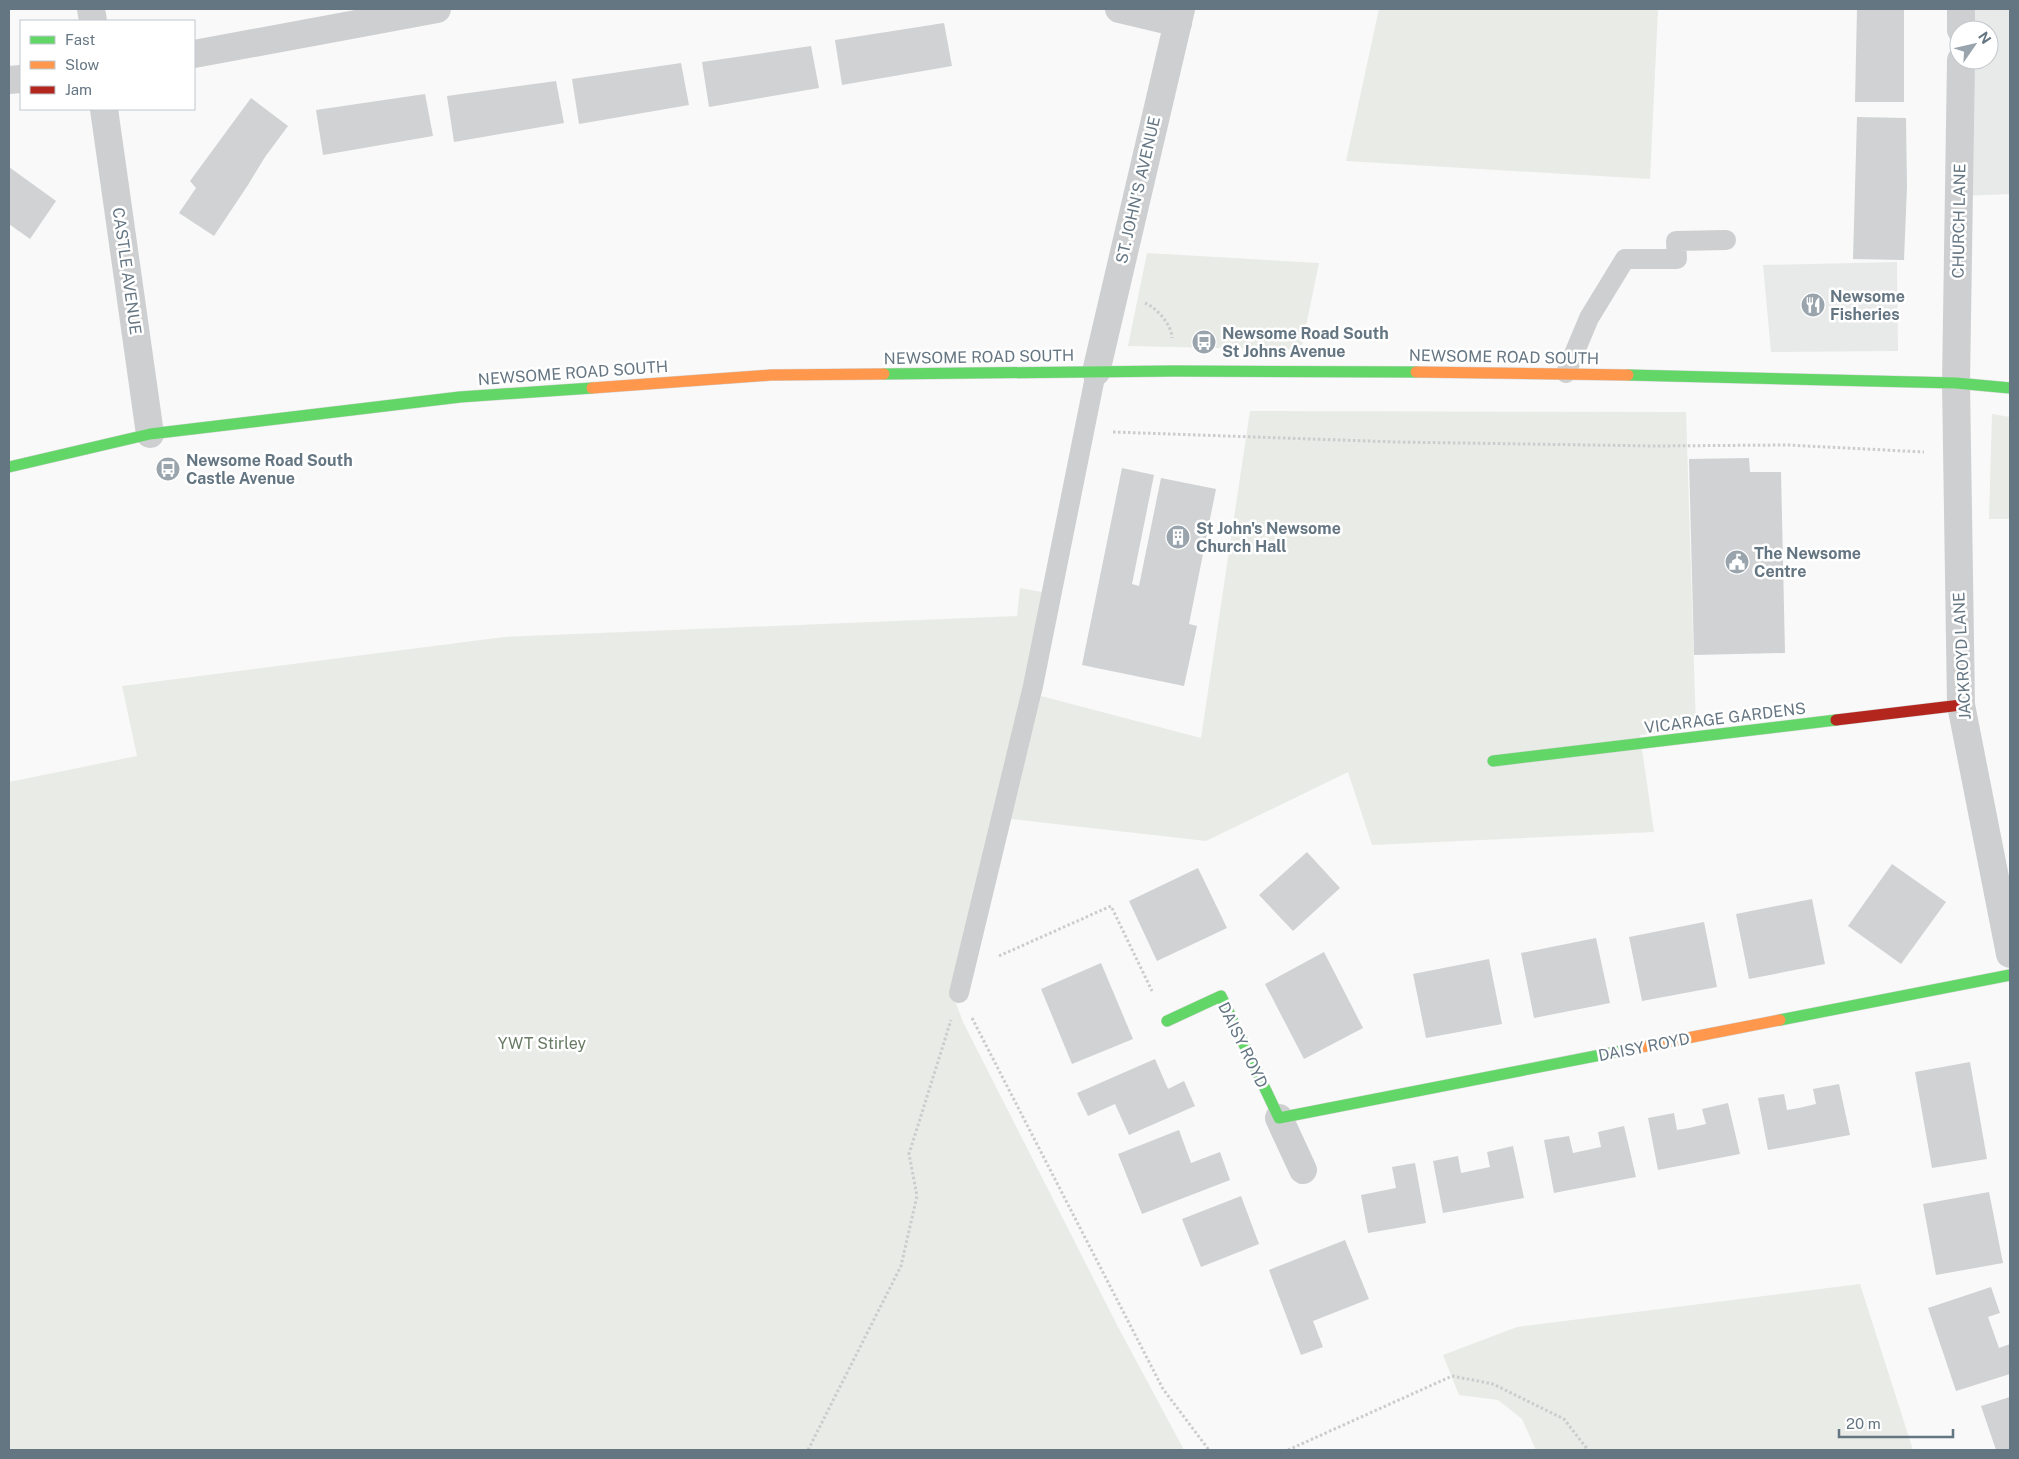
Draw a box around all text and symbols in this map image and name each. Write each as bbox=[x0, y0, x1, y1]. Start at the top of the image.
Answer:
legend bbox=[20, 20, 195, 110]
north arrow bbox=[1949, 20, 1999, 70]
text: N bbox=[1975, 29, 1994, 47]
text: Fast bbox=[65, 31, 95, 48]
text: Slow bbox=[65, 56, 100, 73]
text: Jam bbox=[65, 81, 92, 98]
street label: ST. JOHN'S AVENUE bbox=[1112, 115, 1164, 265]
street label: CHURCH LANE bbox=[1948, 163, 1970, 279]
street label: CASTLE AVENUE bbox=[109, 206, 145, 336]
place label: Newsome Fisheries bbox=[1830, 287, 1905, 324]
restaurant icon: Newsome Fisheries bbox=[1800, 292, 1826, 318]
place label: Newsome Road South St Johns Avenue bbox=[1222, 324, 1389, 361]
bus stop icon: Newsome Road South St Johns Avenue bbox=[1191, 329, 1217, 355]
street label: NEWSOME ROAD SOUTH bbox=[884, 346, 1074, 368]
street label: NEWSOME ROAD SOUTH bbox=[1409, 346, 1599, 368]
street label: NEWSOME ROAD SOUTH bbox=[477, 357, 669, 389]
place label: Newsome Road South Castle Avenue bbox=[186, 451, 353, 488]
bus stop icon: Newsome Road South Castle Avenue bbox=[155, 456, 181, 482]
place label: St John's Newsome Church Hall bbox=[1196, 519, 1341, 556]
building icon: St John's Newsome Church Hall bbox=[1165, 524, 1191, 550]
place label: The Newsome Centre bbox=[1754, 544, 1861, 581]
public building icon: The Newsome Centre bbox=[1724, 549, 1750, 575]
street label: JACKROYD LANE bbox=[1949, 592, 1975, 720]
street label: VICARAGE GARDENS bbox=[1643, 699, 1807, 737]
street label: DAISY ROYD bbox=[1214, 999, 1272, 1091]
street label: DAISY ROYD bbox=[1597, 1029, 1691, 1065]
park label: YWT Stirley bbox=[498, 1034, 587, 1053]
scale bar bbox=[1839, 1406, 1953, 1438]
text: 20 m bbox=[1846, 1415, 1881, 1432]

